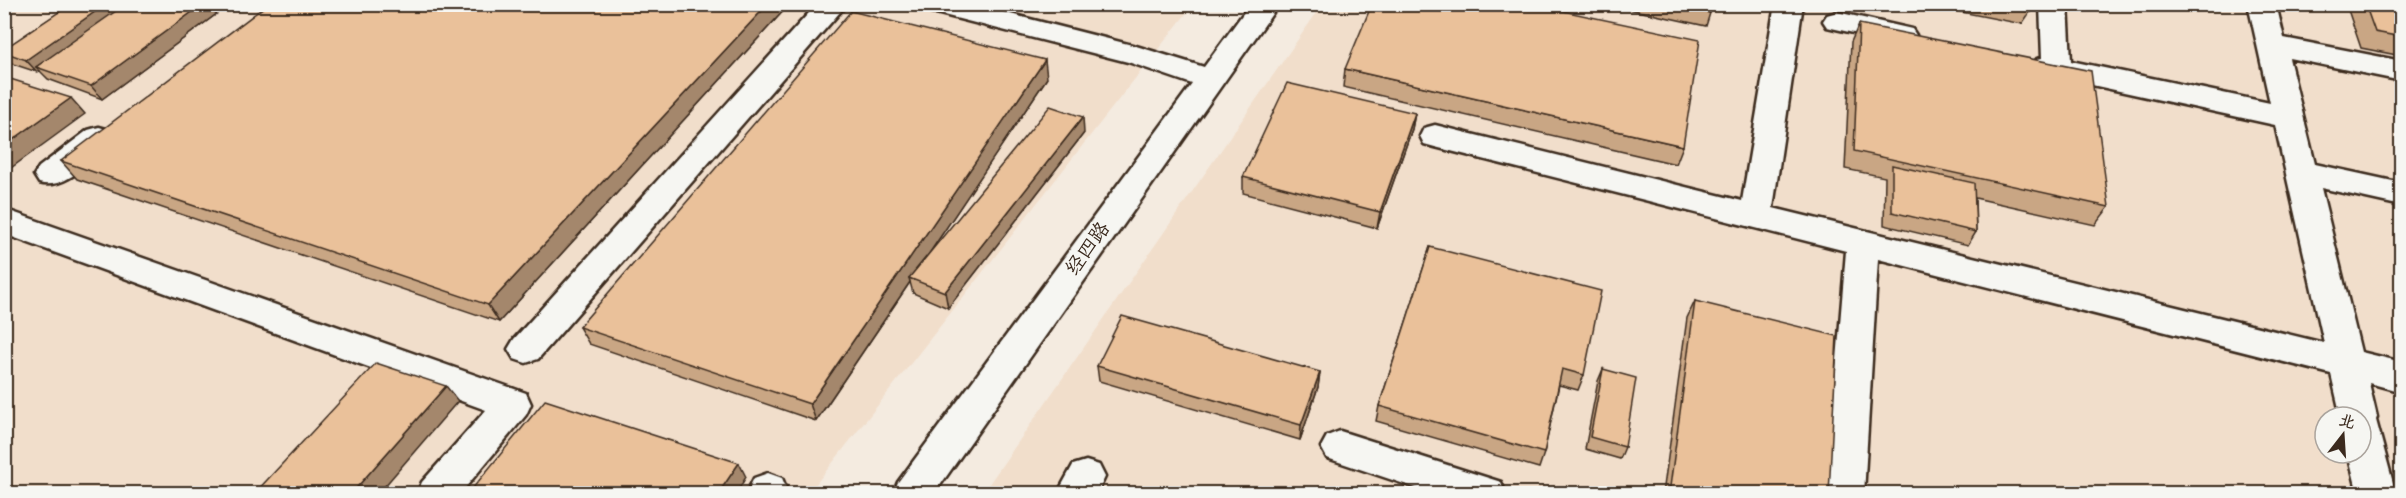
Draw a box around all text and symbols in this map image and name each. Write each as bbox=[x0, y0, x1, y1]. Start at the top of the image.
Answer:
street label: 经四路 bbox=[1060, 216, 1115, 279]
north arrow bbox=[2313, 405, 2373, 465]
text: 北 bbox=[2337, 411, 2357, 433]

